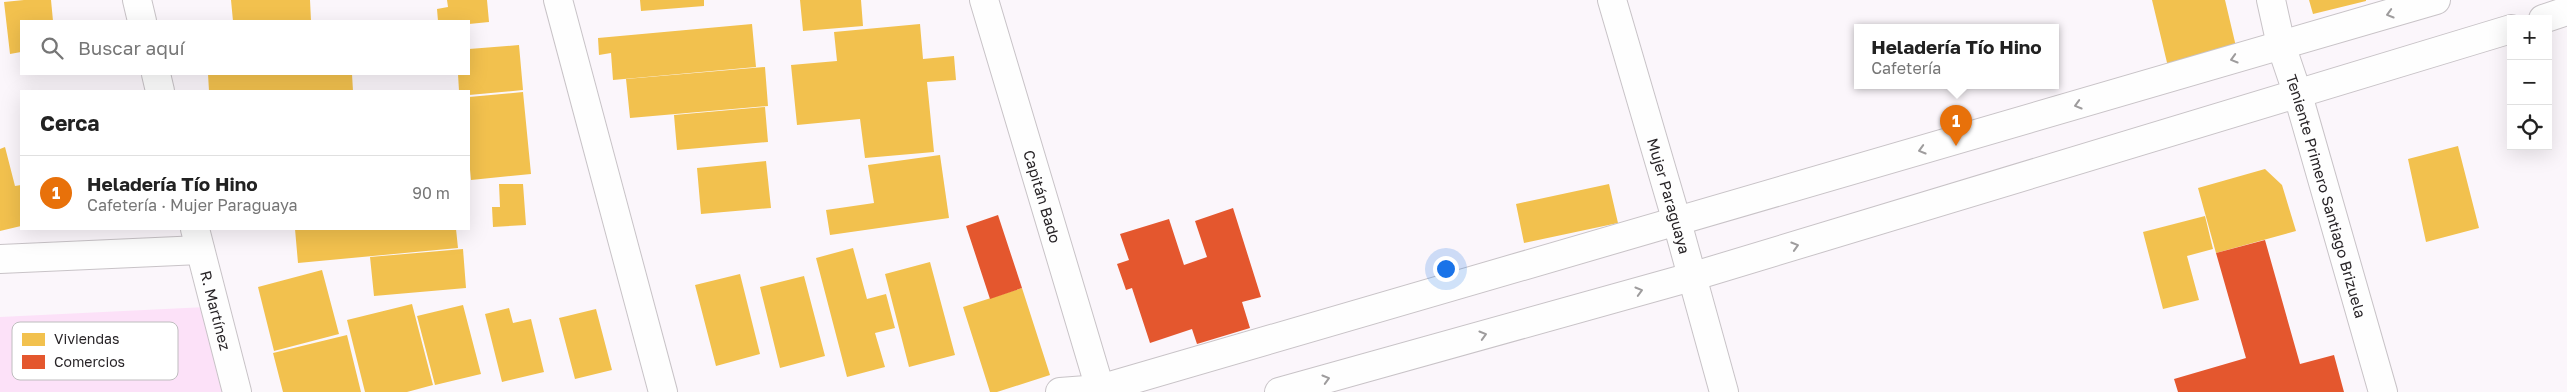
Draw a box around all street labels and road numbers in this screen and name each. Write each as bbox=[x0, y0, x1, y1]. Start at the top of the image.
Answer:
street label: Teniente Primero Santiago Brizuela bbox=[2283, 72, 2370, 320]
street label: Mujer Paraguaya bbox=[1644, 136, 1694, 256]
street label: Capitán Bado bbox=[1020, 148, 1065, 245]
street label: R. Martínez bbox=[197, 269, 235, 352]

